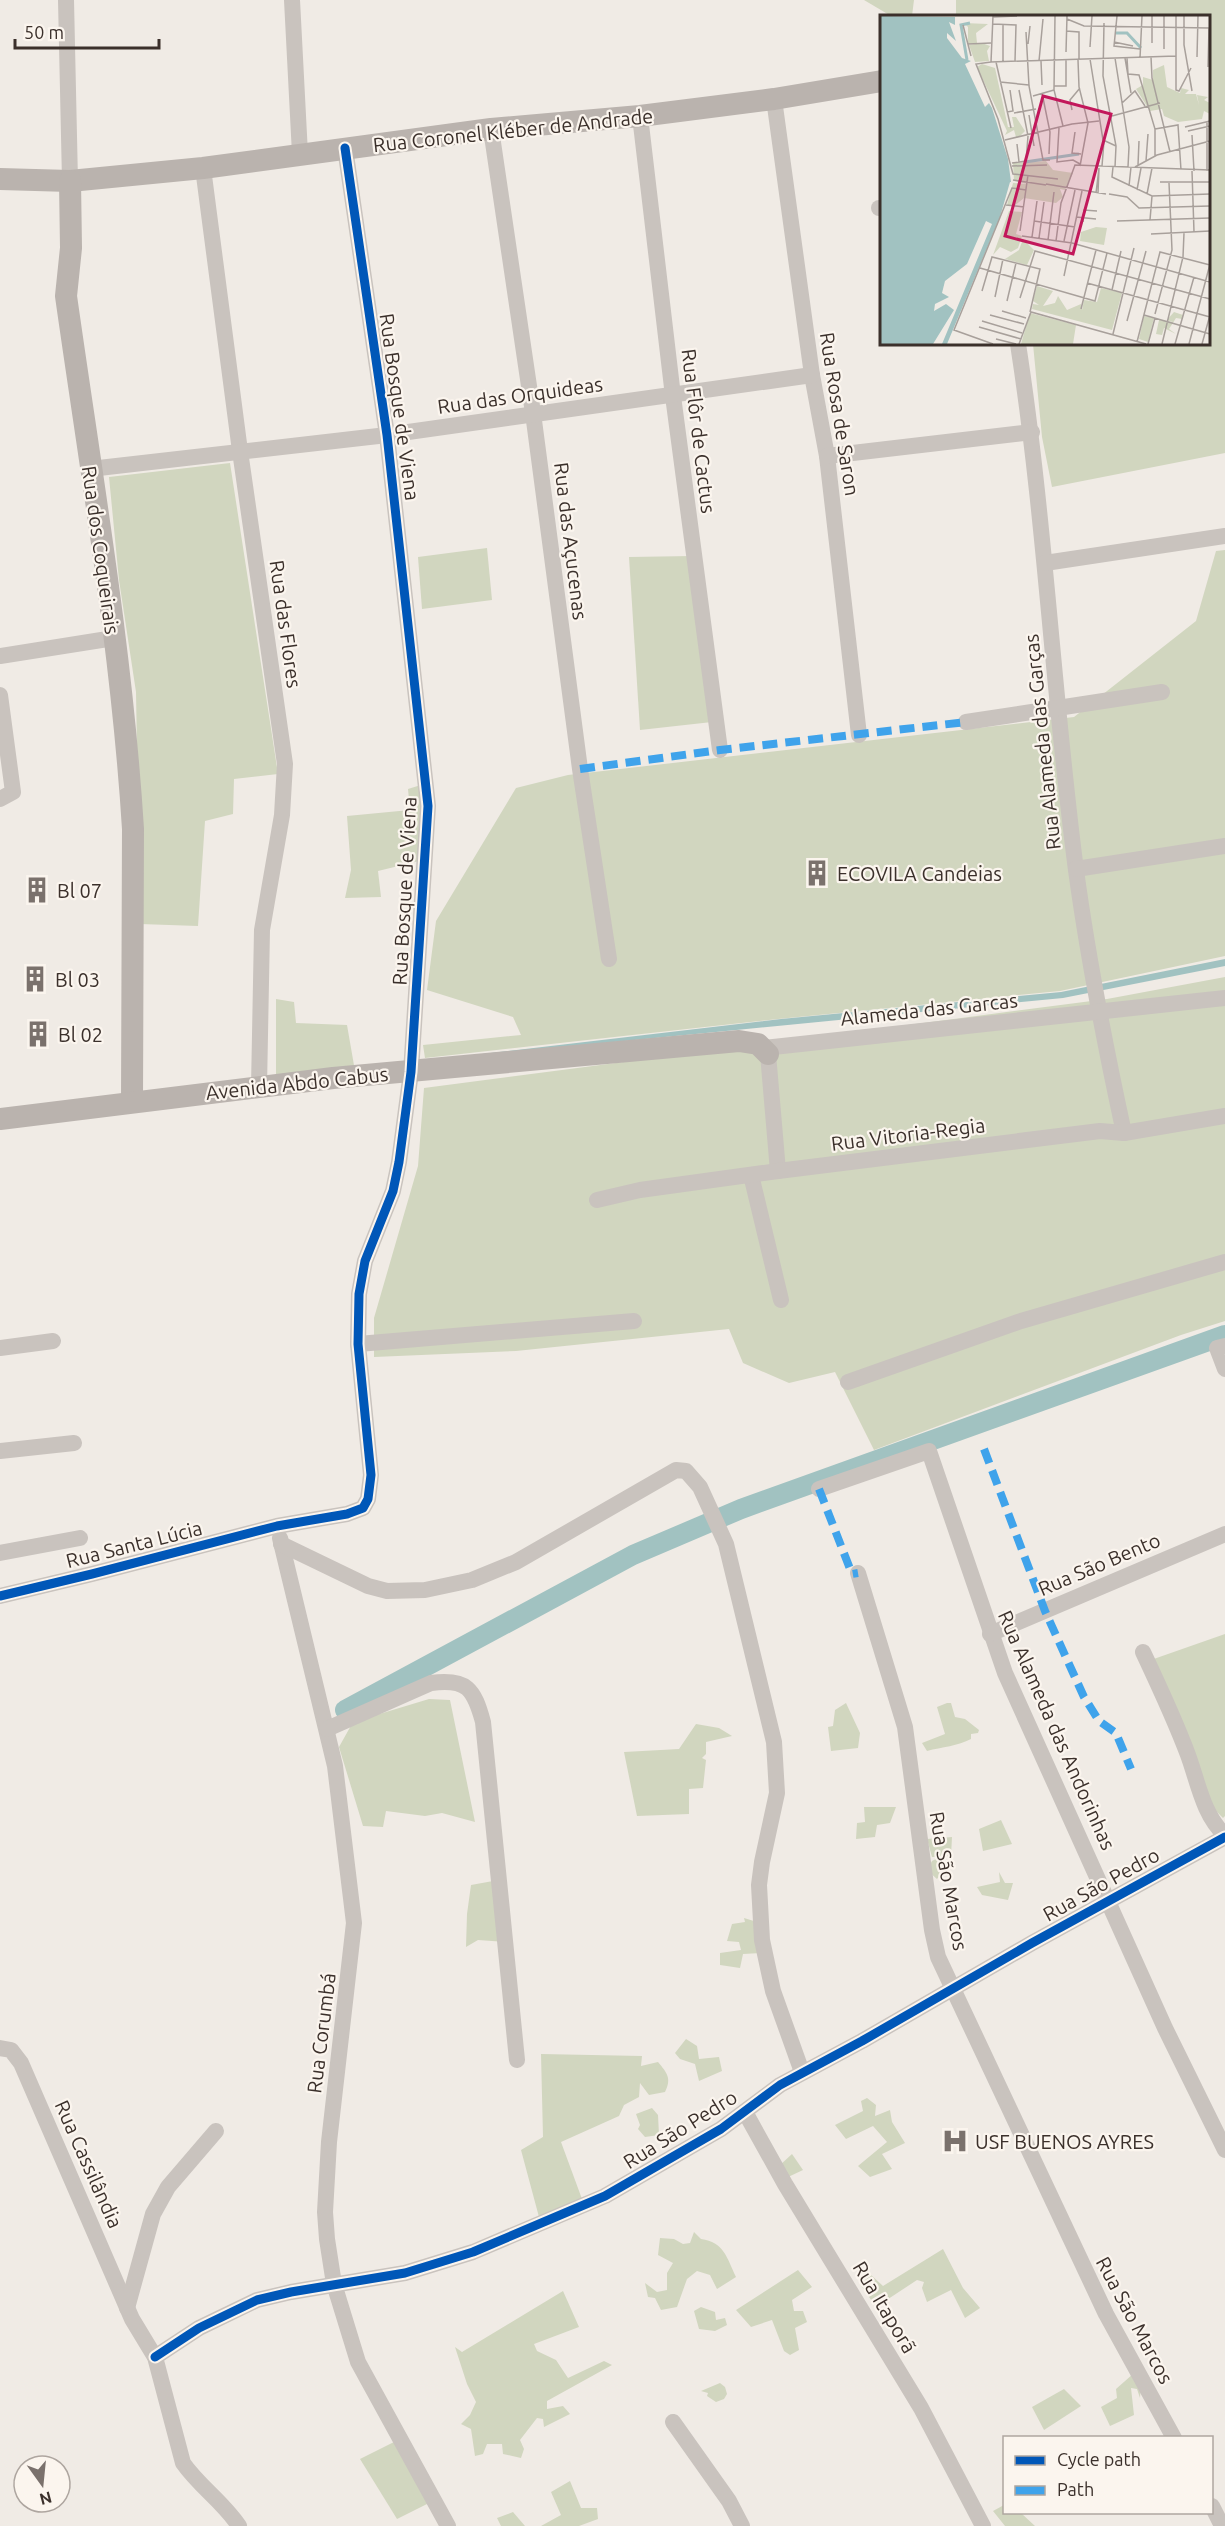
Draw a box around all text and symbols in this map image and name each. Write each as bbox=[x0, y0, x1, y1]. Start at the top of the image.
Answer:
scale bar bbox=[15, 12, 159, 50]
inset map bbox=[880, 15, 1210, 345]
text: 50 m bbox=[24, 22, 64, 42]
street label: Rua Coronel Kléber de Andrade bbox=[372, 104, 654, 156]
street label: Rua Bosque de Viena bbox=[375, 312, 425, 502]
street label: Rua Rosa de Saron bbox=[816, 331, 864, 497]
street label: Rua Flôr de Cactus bbox=[678, 347, 720, 515]
street label: Rua das Orquideas bbox=[436, 372, 604, 418]
street label: Rua das Açucenas bbox=[550, 461, 592, 621]
street label: Rua dos Coqueirais bbox=[78, 464, 124, 636]
street label: Rua das Flores bbox=[266, 559, 306, 689]
street label: Rua Alameda das Garças bbox=[1019, 633, 1065, 851]
street label: Rua Bosque de Viena bbox=[388, 796, 420, 986]
building icon: ECOVILA Candeias bbox=[802, 858, 832, 888]
place label: ECOVILA Candeias bbox=[837, 862, 1002, 885]
building icon: Bl 07 bbox=[22, 875, 52, 905]
place label: Bl 07 bbox=[57, 879, 102, 902]
building icon: Bl 03 bbox=[20, 964, 50, 994]
place label: Bl 03 bbox=[55, 968, 100, 991]
street label: Alameda das Garcas bbox=[839, 988, 1019, 1030]
building icon: Bl 02 bbox=[23, 1019, 53, 1049]
place label: Bl 02 bbox=[58, 1023, 103, 1046]
street label: Avenida Abdo Cabus bbox=[205, 1062, 389, 1104]
street label: Rua Vitoria-Regia bbox=[830, 1113, 986, 1155]
street label: Rua Santa Lúcia bbox=[63, 1516, 205, 1572]
street label: Rua São Bento bbox=[1034, 1528, 1164, 1600]
street label: Rua Alameda das Andorinhas bbox=[994, 1607, 1120, 1853]
street label: Rua São Marcos bbox=[925, 1810, 973, 1952]
street label: Rua São Pedro bbox=[1039, 1843, 1163, 1925]
street label: Rua Corumbá bbox=[302, 1972, 340, 2094]
street label: Rua São Pedro bbox=[619, 2085, 741, 2173]
street label: Rua Cassilândia bbox=[51, 2097, 127, 2231]
hospital icon: USF BUENOS AYRES bbox=[940, 2126, 970, 2156]
place label: USF BUENOS AYRES bbox=[975, 2130, 1154, 2153]
street label: Rua São Marcos bbox=[1092, 2253, 1178, 2387]
street label: Rua Itaporã bbox=[849, 2257, 921, 2357]
legend bbox=[1003, 2436, 1213, 2514]
text: Cycle path bbox=[1057, 2449, 1141, 2469]
north arrow bbox=[12, 2454, 72, 2514]
text: Path bbox=[1057, 2479, 1094, 2499]
text: N bbox=[38, 2488, 54, 2509]

